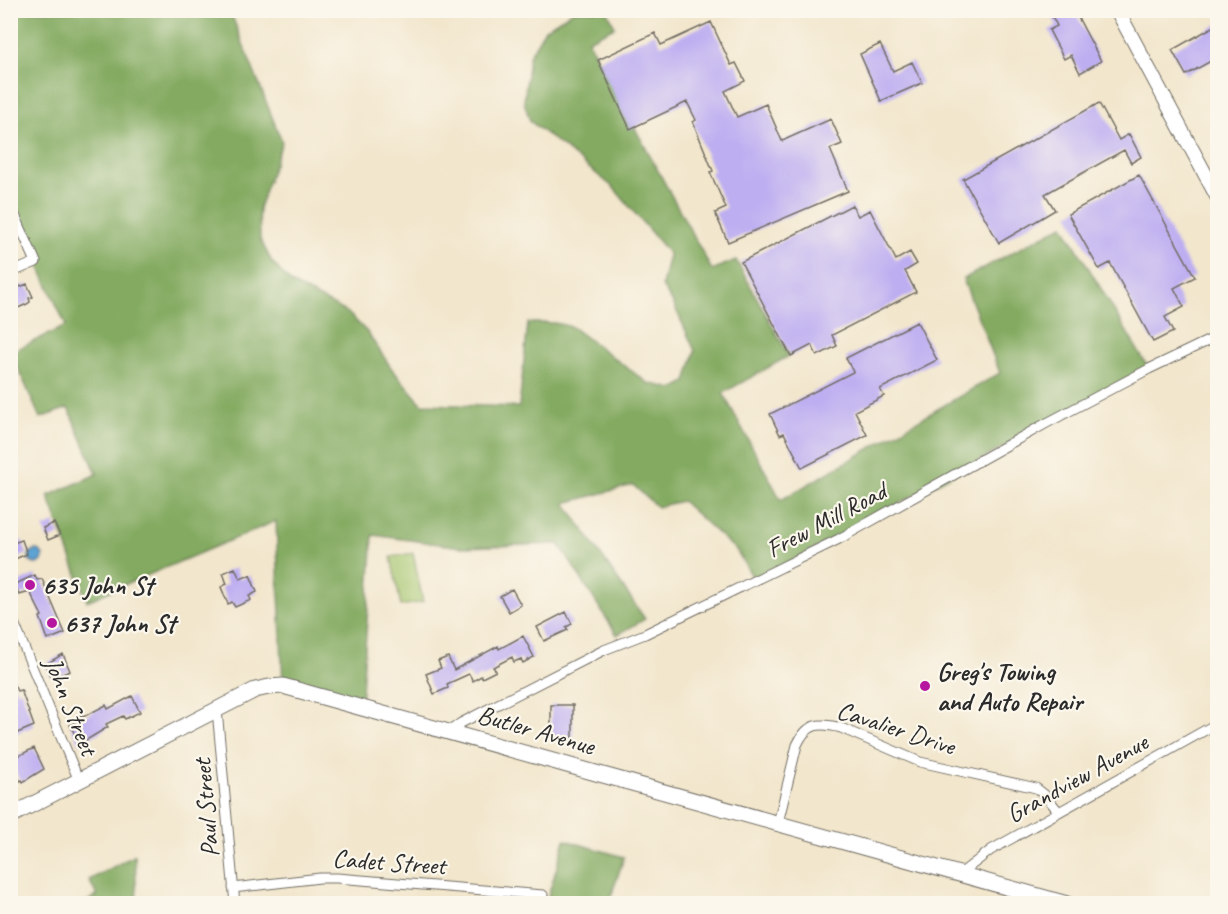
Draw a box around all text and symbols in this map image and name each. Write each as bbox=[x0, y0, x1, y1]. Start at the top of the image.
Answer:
street label: Frew Mill Road bbox=[760, 473, 895, 565]
place label: 635 John St bbox=[42, 569, 157, 602]
marker: 635 John St bbox=[23, 578, 37, 592]
place label: 637 John St bbox=[64, 607, 180, 640]
marker: 637 John St bbox=[45, 616, 59, 630]
street label: John Street bbox=[36, 650, 106, 762]
place label: Greg's Towing and Auto Repair bbox=[937, 655, 1085, 718]
marker: Greg's Towing and Auto Repair bbox=[918, 679, 932, 693]
street label: Cavalier Drive bbox=[833, 693, 961, 763]
street label: Butler Avenue bbox=[474, 698, 600, 763]
street label: Grandview Avenue bbox=[1000, 725, 1155, 830]
street label: Paul Street bbox=[185, 755, 227, 859]
street label: Cadet Street bbox=[331, 842, 449, 883]

